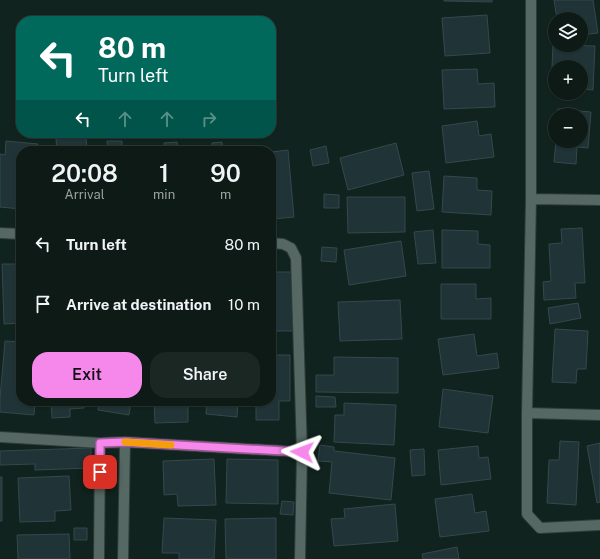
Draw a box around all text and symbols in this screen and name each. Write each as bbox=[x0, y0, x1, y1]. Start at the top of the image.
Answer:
map controls bbox=[548, 12, 588, 148]
button: layers bbox=[548, 12, 588, 52]
text: 80 m bbox=[98, 31, 166, 64]
icon: left bbox=[32, 32, 84, 84]
button: + bbox=[548, 60, 588, 100]
text: Turn left bbox=[98, 65, 168, 86]
icon: left bbox=[72, 108, 94, 130]
icon: ahead bbox=[114, 108, 136, 130]
icon: ahead bbox=[156, 108, 178, 130]
icon: right bbox=[198, 108, 220, 130]
button: − bbox=[548, 108, 588, 148]
text: 20:08 bbox=[51, 159, 118, 187]
text: 1 bbox=[159, 159, 169, 187]
text: 90 bbox=[210, 159, 241, 187]
text: Arrival bbox=[64, 187, 105, 202]
text: min bbox=[153, 187, 175, 202]
text: m bbox=[220, 187, 231, 202]
icon: left bbox=[32, 233, 54, 255]
text: Turn left bbox=[66, 236, 127, 253]
text: 80 m bbox=[225, 236, 260, 253]
icon: arrive bbox=[32, 293, 54, 315]
text: Arrive at destination bbox=[66, 296, 211, 313]
text: 10 m bbox=[228, 296, 260, 313]
button: Exit bbox=[32, 352, 142, 398]
button: Share bbox=[150, 352, 260, 398]
position arrow bbox=[281, 431, 323, 473]
pin bbox=[83, 455, 117, 489]
icon: arrive bbox=[89, 461, 111, 483]

